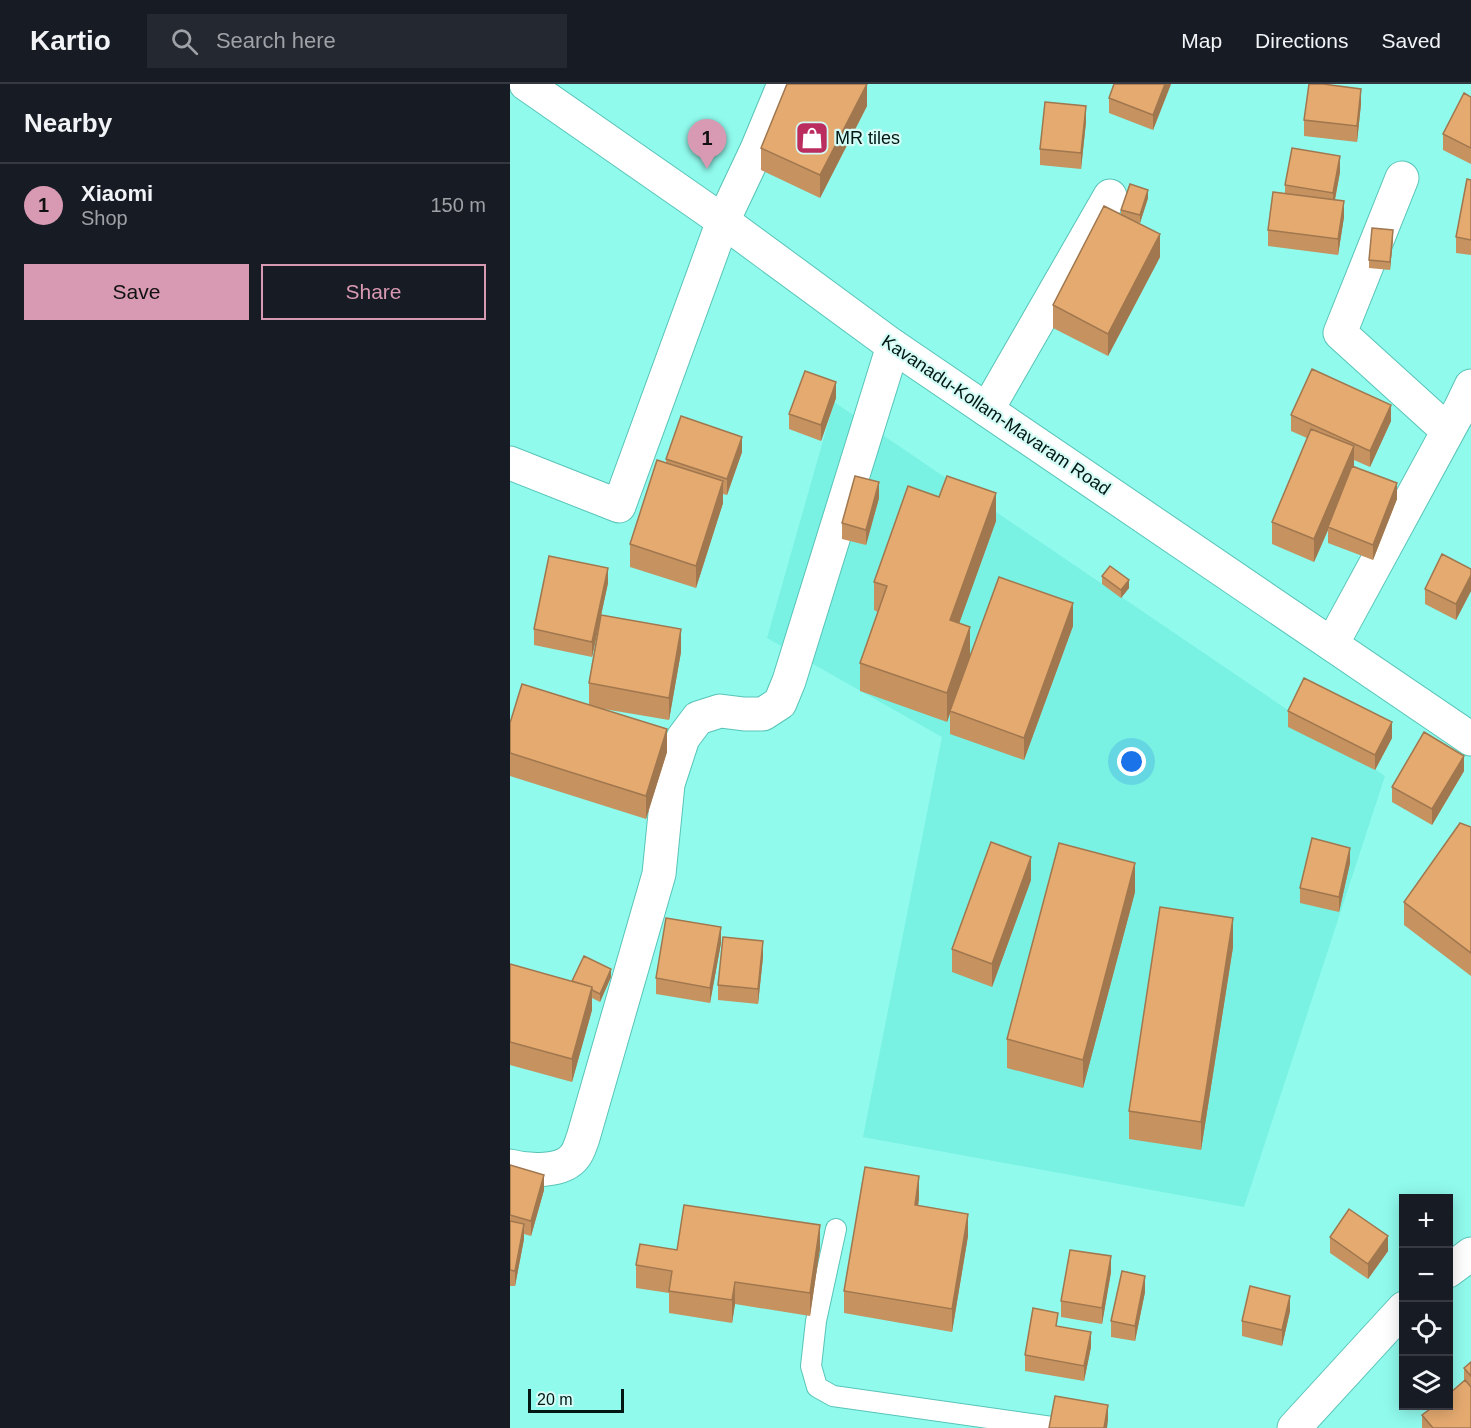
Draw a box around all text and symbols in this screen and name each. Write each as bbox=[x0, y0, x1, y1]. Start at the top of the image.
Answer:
search box bbox=[147, 14, 567, 68]
text: Kartio bbox=[30, 25, 111, 56]
icon: search bbox=[168, 25, 201, 58]
text: Search here bbox=[216, 28, 336, 53]
text: Map bbox=[1181, 29, 1222, 52]
text: Directions bbox=[1255, 29, 1348, 52]
text: Saved bbox=[1381, 29, 1441, 52]
text: Nearby bbox=[24, 108, 112, 138]
pin: 1 bbox=[688, 120, 726, 169]
shop icon: MR tiles bbox=[794, 120, 830, 156]
place label: MR tiles bbox=[835, 128, 900, 148]
text: Xiaomi bbox=[81, 181, 153, 206]
text: 1 bbox=[38, 194, 49, 216]
text: 150 m bbox=[430, 194, 486, 216]
text: Shop bbox=[81, 207, 128, 229]
button: Save bbox=[24, 264, 249, 320]
button: Share bbox=[261, 264, 486, 320]
street label: Kavanadu-Kollam-Mavaram Road bbox=[878, 331, 1114, 499]
your location bbox=[1117, 747, 1146, 776]
map controls bbox=[1399, 1194, 1453, 1410]
button: + bbox=[1399, 1194, 1453, 1248]
button: − bbox=[1399, 1248, 1453, 1302]
button: locate bbox=[1399, 1302, 1453, 1356]
button: layers bbox=[1399, 1356, 1453, 1410]
scale bar bbox=[528, 1386, 624, 1414]
text: 20 m bbox=[537, 1391, 573, 1408]

